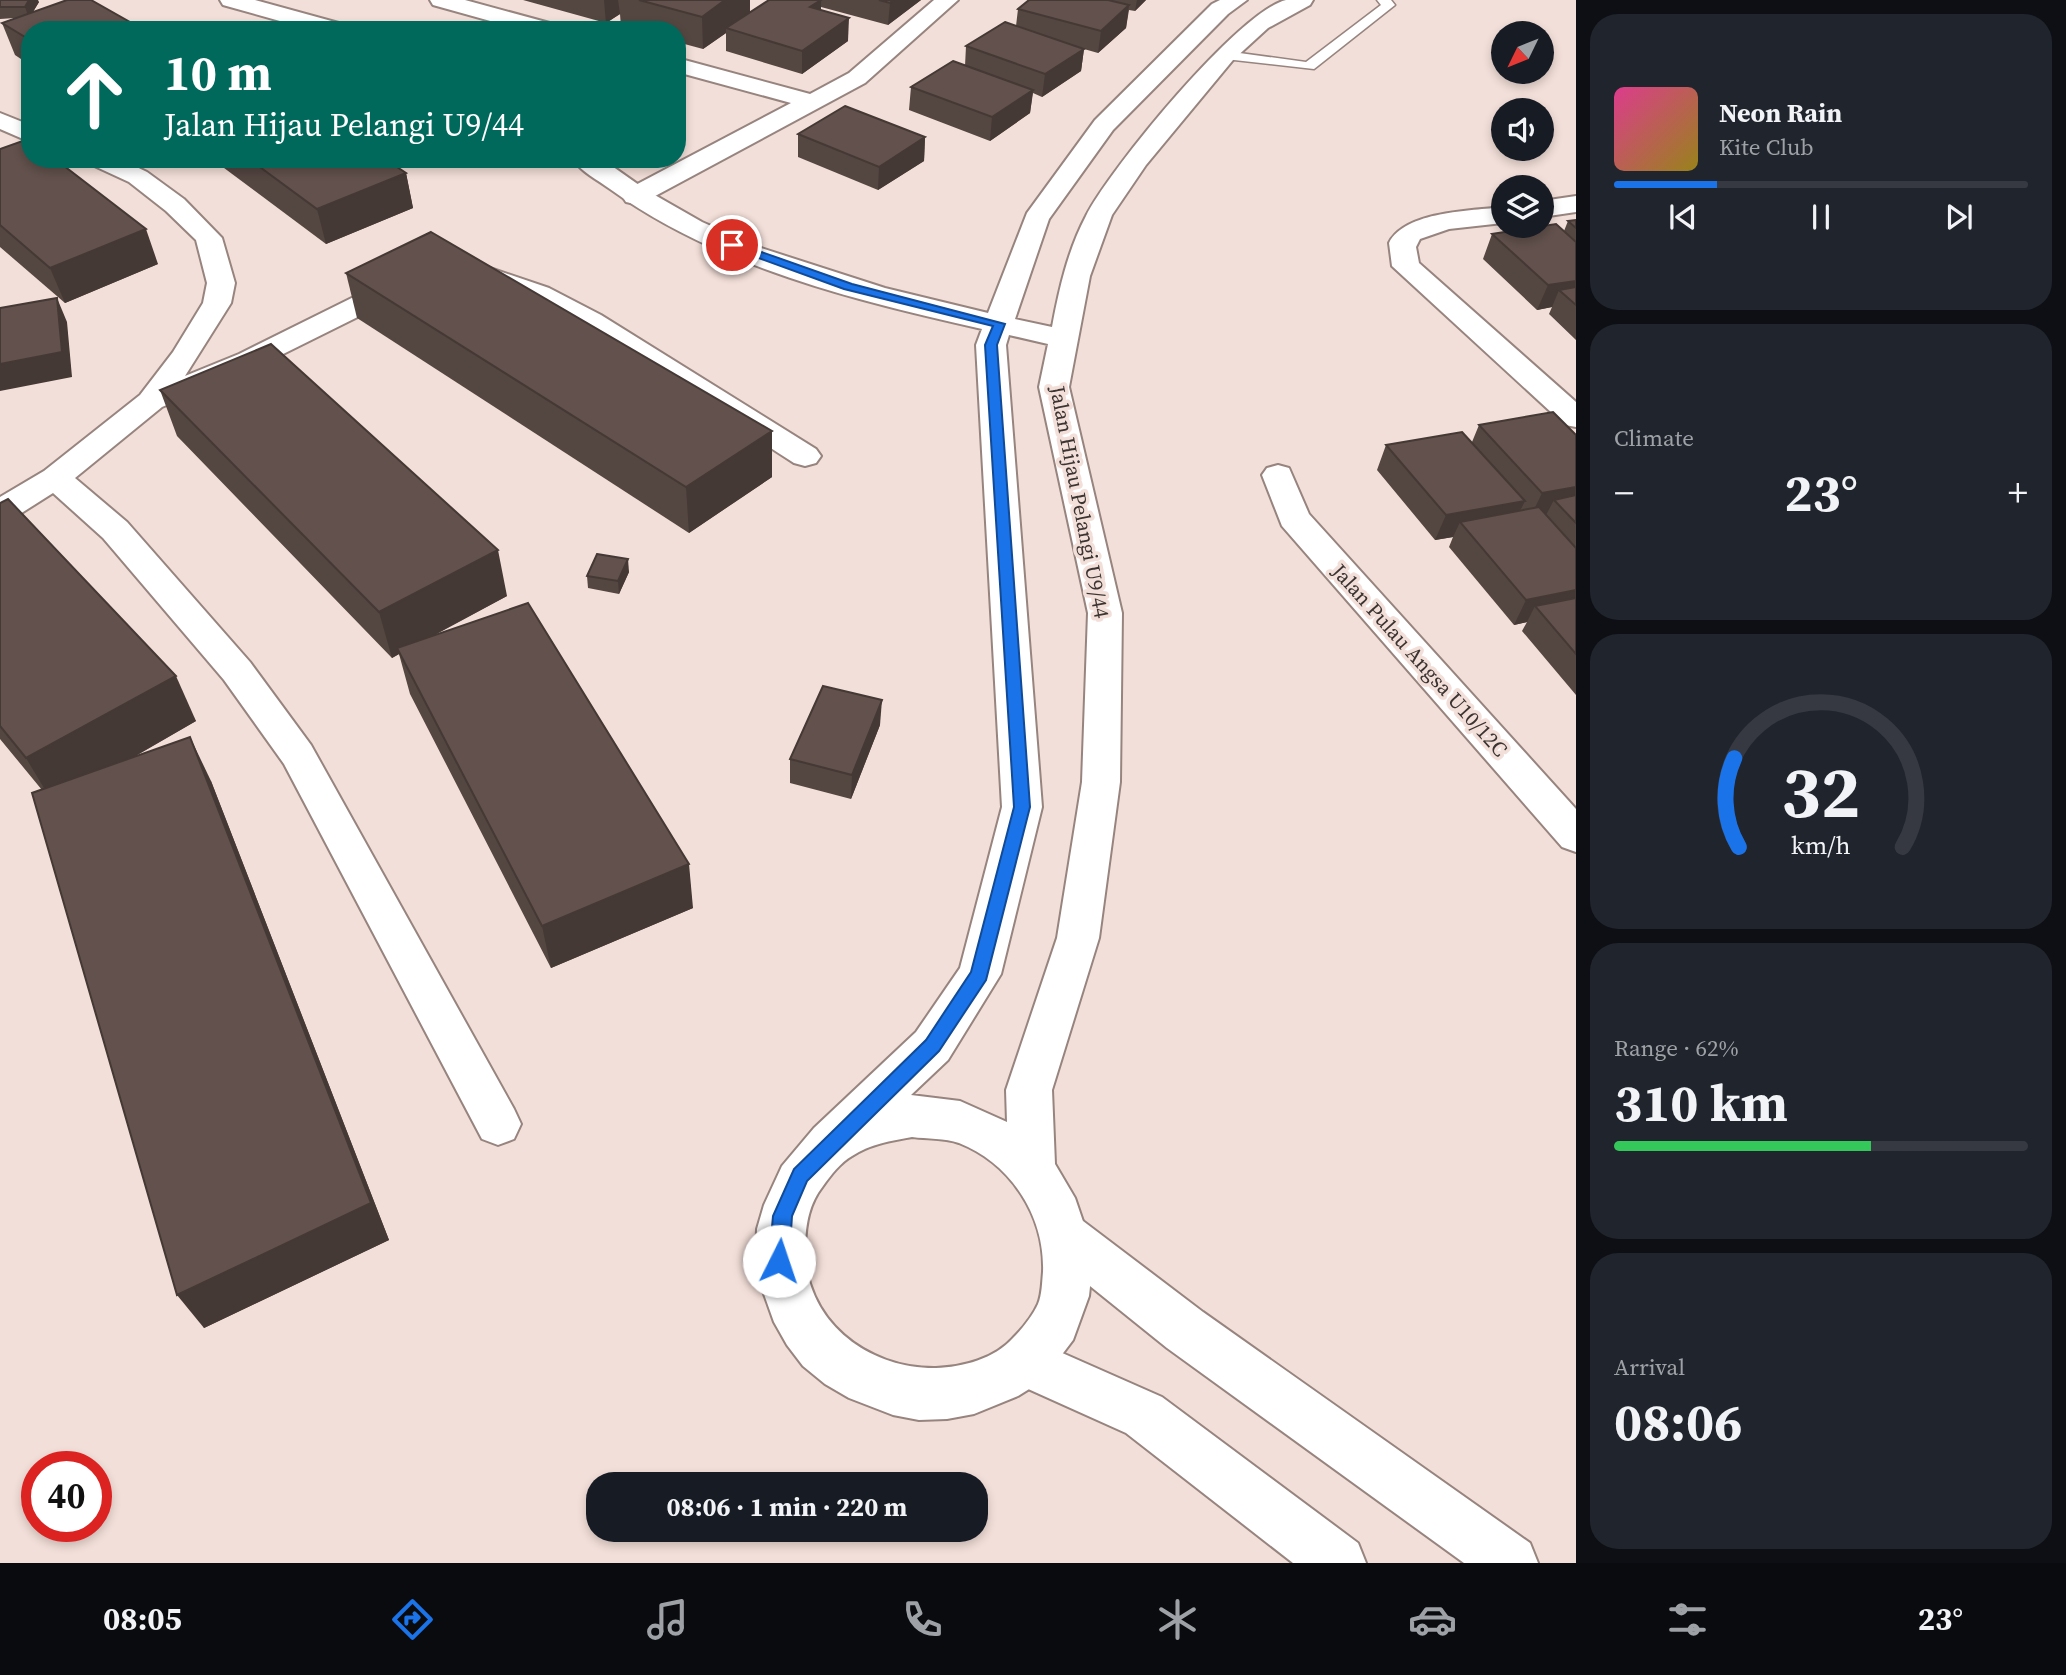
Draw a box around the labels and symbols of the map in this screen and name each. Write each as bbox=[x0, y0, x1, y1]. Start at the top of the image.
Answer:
north arrow bbox=[1491, 21, 1554, 84]
pin bbox=[702, 215, 762, 275]
street label: Jalan Hijau Pelangi U9/44 bbox=[1043, 382, 1117, 621]
street label: Jalan Pulau Angsa U10/12C bbox=[1325, 556, 1515, 763]
position arrow bbox=[742, 1224, 816, 1298]
speed limit sign: 40 bbox=[21, 1451, 112, 1542]

